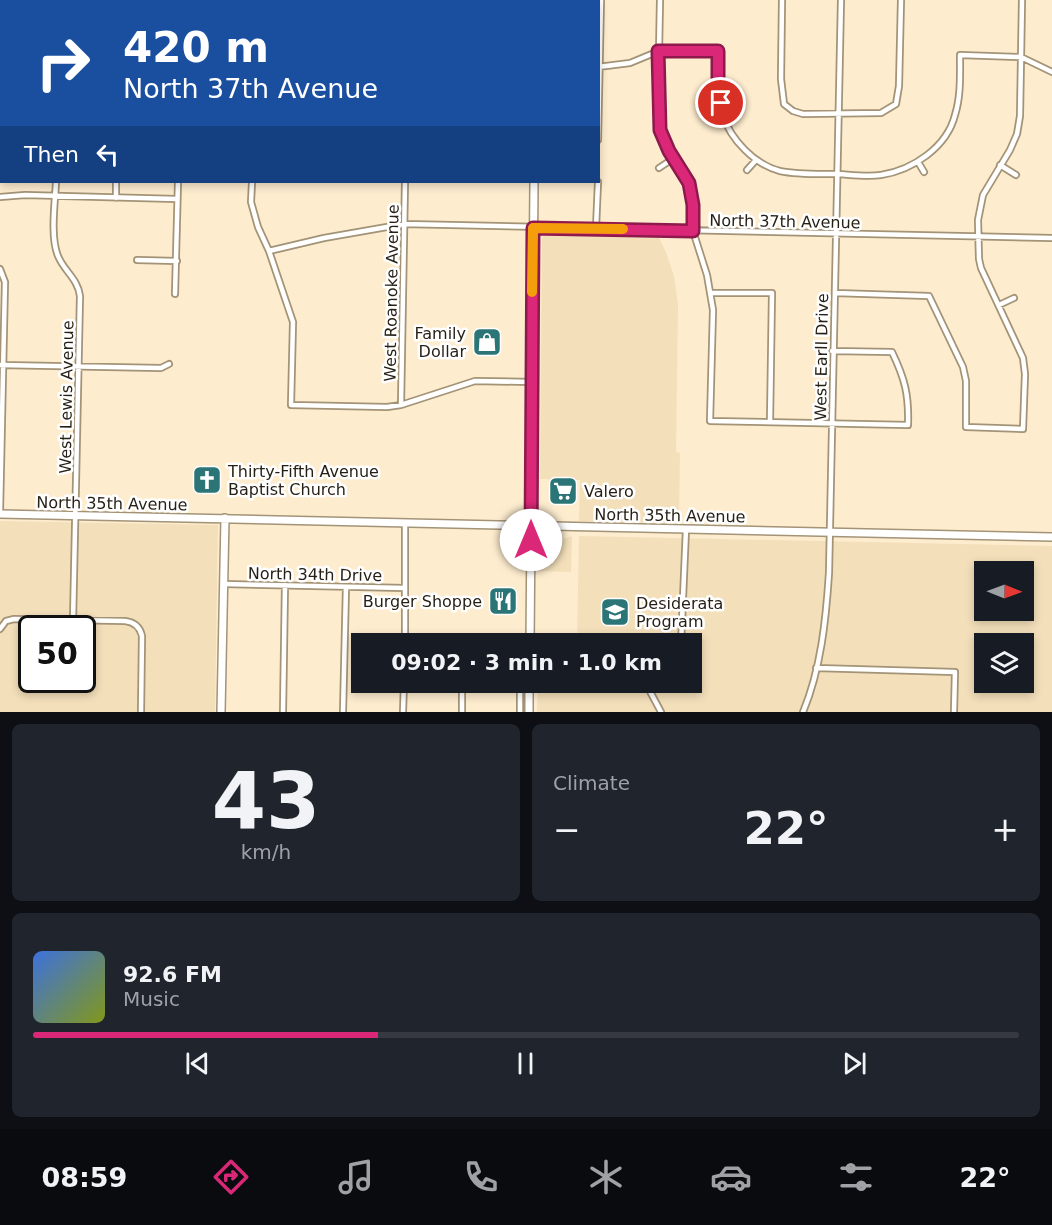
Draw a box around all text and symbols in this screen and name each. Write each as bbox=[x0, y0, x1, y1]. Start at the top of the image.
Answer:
text: 420 m bbox=[123, 23, 269, 72]
icon: right bbox=[24, 24, 102, 102]
text: North 37th Avenue bbox=[123, 73, 378, 104]
pin bbox=[695, 77, 746, 128]
icon: arrive bbox=[704, 86, 737, 119]
icon: left bbox=[91, 138, 124, 171]
text: Then bbox=[24, 142, 79, 167]
street label: West Roanoke Avenue bbox=[380, 204, 403, 382]
street label: North 37th Avenue bbox=[709, 211, 861, 232]
street label: West Earll Drive bbox=[811, 293, 832, 421]
street label: West Lewis Avenue bbox=[56, 320, 77, 474]
place label: Family Dollar bbox=[415, 324, 466, 361]
shop icon: Family Dollar bbox=[471, 326, 503, 358]
place label: Thirty-Fifth Avenue Baptist Church bbox=[227, 462, 379, 499]
church icon: Thirty-Fifth Avenue Baptist Church bbox=[191, 464, 223, 496]
supermarket icon: Valero bbox=[547, 475, 579, 507]
place label: Valero bbox=[584, 482, 634, 501]
street label: North 35th Avenue bbox=[36, 493, 188, 514]
street label: North 35th Avenue bbox=[594, 505, 746, 526]
position arrow bbox=[499, 508, 563, 572]
north arrow bbox=[974, 561, 1034, 621]
map controls bbox=[974, 561, 1034, 693]
street label: North 34th Drive bbox=[248, 564, 382, 585]
restaurant icon: Burger Shoppe bbox=[487, 585, 519, 617]
place label: Burger Shoppe bbox=[363, 592, 482, 611]
place label: Desiderata Program bbox=[636, 594, 723, 631]
school or university icon: Desiderata Program bbox=[599, 596, 631, 628]
speed limit sign: 50 bbox=[18, 615, 96, 693]
button: layers bbox=[974, 633, 1034, 693]
text: 09:02 · 3 min · 1.0 km bbox=[391, 650, 662, 675]
text: 43 bbox=[212, 756, 320, 846]
text: Climate bbox=[553, 771, 630, 795]
text: 22° bbox=[743, 802, 829, 855]
text: − bbox=[553, 810, 581, 849]
text: + bbox=[991, 810, 1019, 849]
text: km/h bbox=[241, 840, 291, 864]
text: 92.6 FM bbox=[123, 962, 222, 987]
text: Music bbox=[123, 987, 180, 1011]
icon: previous bbox=[181, 1047, 214, 1080]
icon: pause bbox=[509, 1047, 542, 1080]
icon: next bbox=[838, 1047, 871, 1080]
icon: directions bbox=[210, 1156, 252, 1198]
icon: music bbox=[335, 1156, 377, 1198]
icon: phone bbox=[460, 1156, 502, 1198]
icon: climate bbox=[585, 1156, 627, 1198]
icon: car bbox=[710, 1156, 752, 1198]
icon: filters bbox=[835, 1156, 877, 1198]
text: 08:59 bbox=[41, 1162, 127, 1193]
text: 22° bbox=[959, 1162, 1010, 1193]

